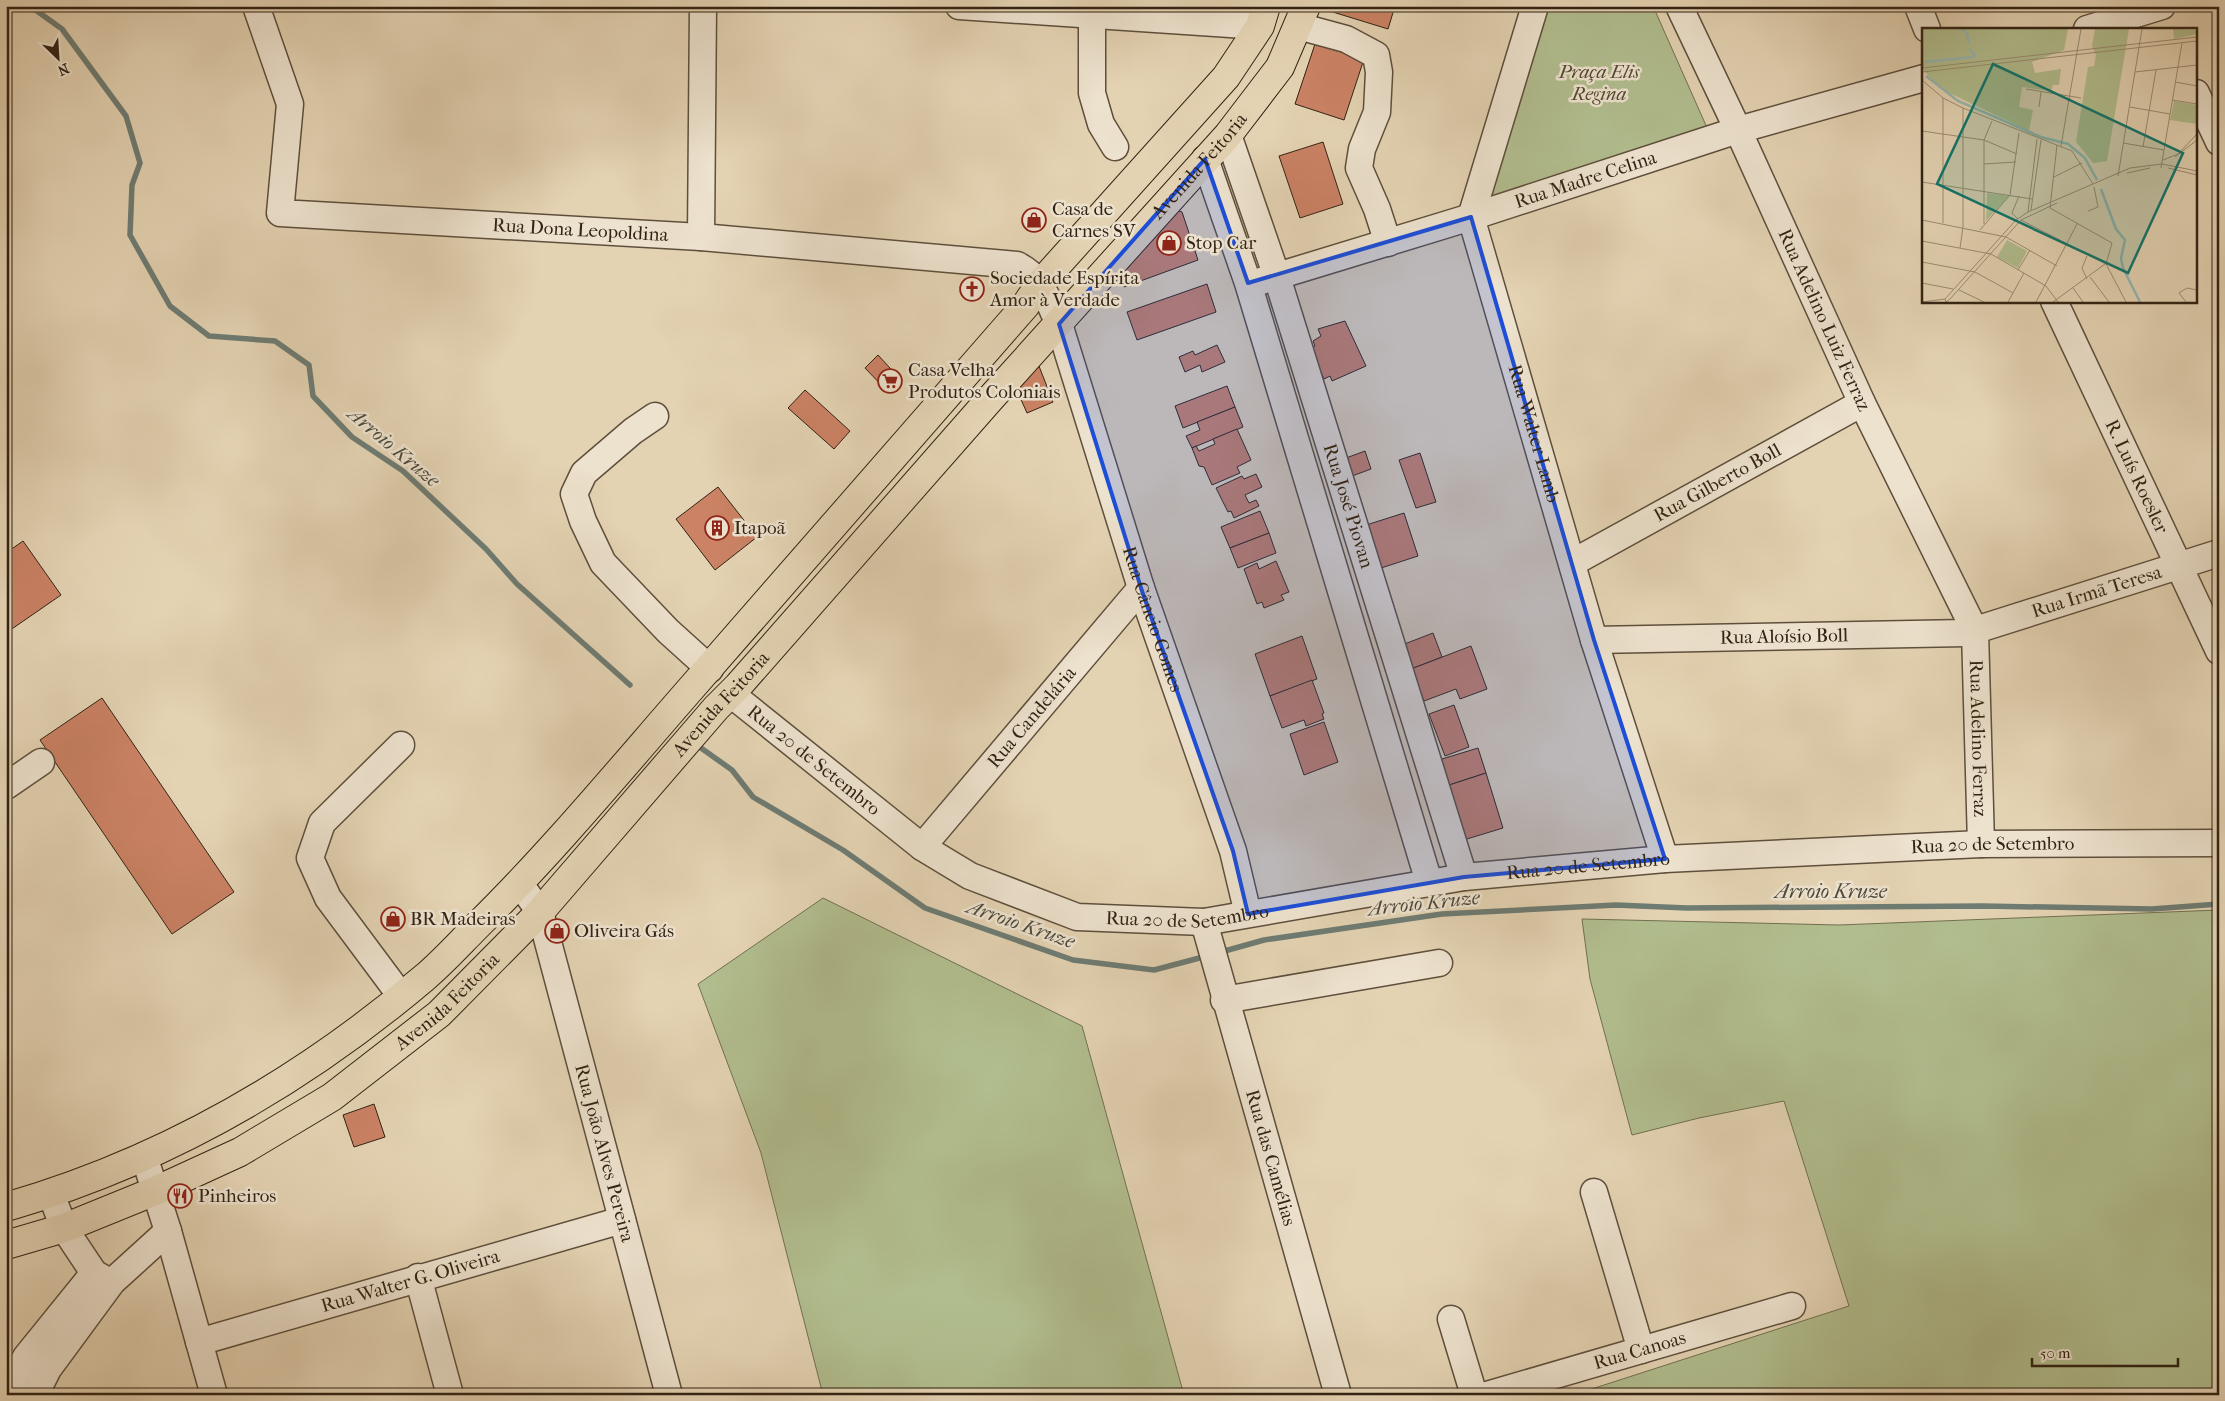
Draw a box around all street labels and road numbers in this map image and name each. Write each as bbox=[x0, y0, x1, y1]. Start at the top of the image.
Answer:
street label: Avenida Feitoria bbox=[1146, 108, 1252, 224]
street label: Rua Madre Celina bbox=[1512, 146, 1659, 213]
street label: Rua Dona Leopoldina bbox=[492, 214, 669, 246]
street label: Rua Adelino Luiz Ferraz bbox=[1773, 225, 1875, 415]
street label: Rua Walter Lamb bbox=[1503, 362, 1564, 505]
street label: R. Luís Roesler bbox=[2101, 416, 2173, 538]
street label: Rua Gilberto Boll bbox=[1650, 439, 1785, 527]
street label: Rua José Piovan bbox=[1319, 441, 1378, 571]
street label: Rua Câncio Gomes bbox=[1118, 544, 1187, 695]
street label: Rua Irmã Teresa bbox=[2029, 561, 2164, 623]
street label: Rua Aloísio Boll bbox=[1720, 624, 1848, 649]
street label: Avenida Feitoria bbox=[667, 647, 774, 762]
street label: Rua Adelino Ferraz bbox=[1965, 659, 1991, 817]
street label: Rua Candelária bbox=[983, 662, 1081, 772]
street label: Rua 20 de Setembro bbox=[743, 700, 885, 820]
street label: Rua 20 de Setembro bbox=[1910, 833, 2075, 858]
street label: Rua 20 de Setembro bbox=[1506, 848, 1671, 884]
street label: Rua 20 de Setembro bbox=[1105, 900, 1271, 933]
street label: Avenida Feitoria bbox=[390, 948, 504, 1056]
street label: Rua João Alves Pereira bbox=[570, 1062, 639, 1245]
street label: Rua das Camélias bbox=[1241, 1087, 1301, 1228]
street label: Rua Walter G. Oliveira bbox=[319, 1245, 502, 1317]
street label: Rua Canoas bbox=[1591, 1327, 1688, 1374]

